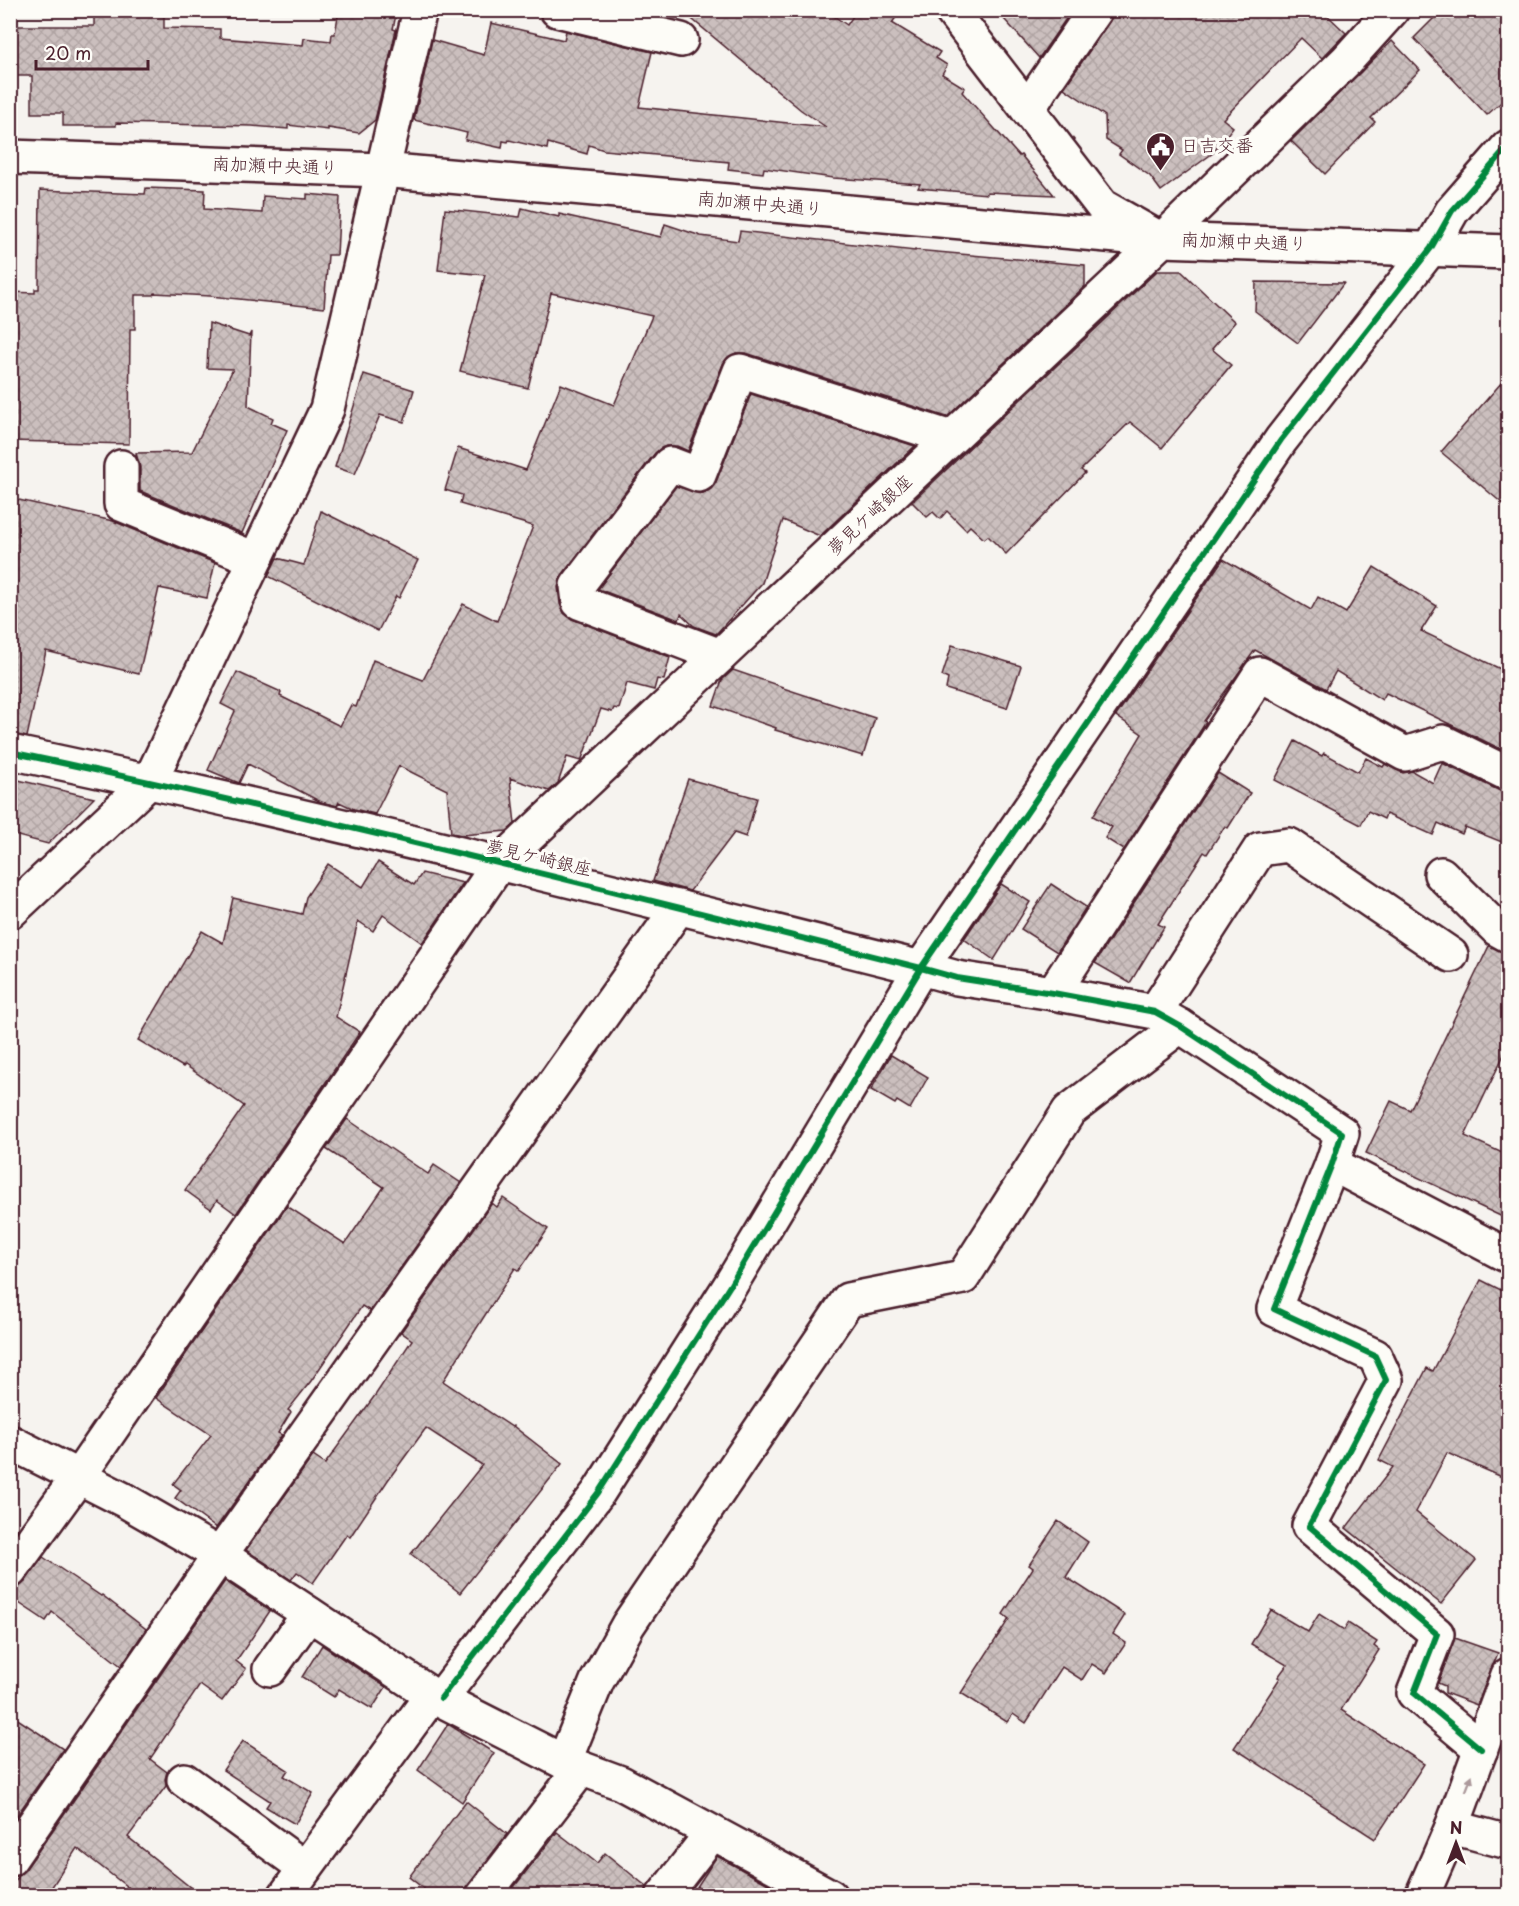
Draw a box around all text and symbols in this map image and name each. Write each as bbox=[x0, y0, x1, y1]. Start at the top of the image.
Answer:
scale bar bbox=[36, 33, 148, 71]
text: 20 m bbox=[45, 39, 91, 66]
public building icon: 日吉交番 bbox=[1144, 130, 1176, 172]
place label: 日吉交番 bbox=[1181, 131, 1253, 158]
street label: 南加瀬中央通り bbox=[212, 149, 338, 180]
street label: 南加瀬中央通り bbox=[696, 184, 824, 221]
street label: 南加瀬中央通り bbox=[1181, 225, 1307, 256]
street label: 夢見ケ崎銀座 bbox=[820, 467, 918, 561]
street label: 夢見ケ崎銀座 bbox=[484, 831, 595, 882]
one-way arrow bbox=[1464, 1774, 1474, 1792]
north arrow bbox=[1426, 1813, 1486, 1873]
text: N bbox=[1450, 1815, 1462, 1839]

